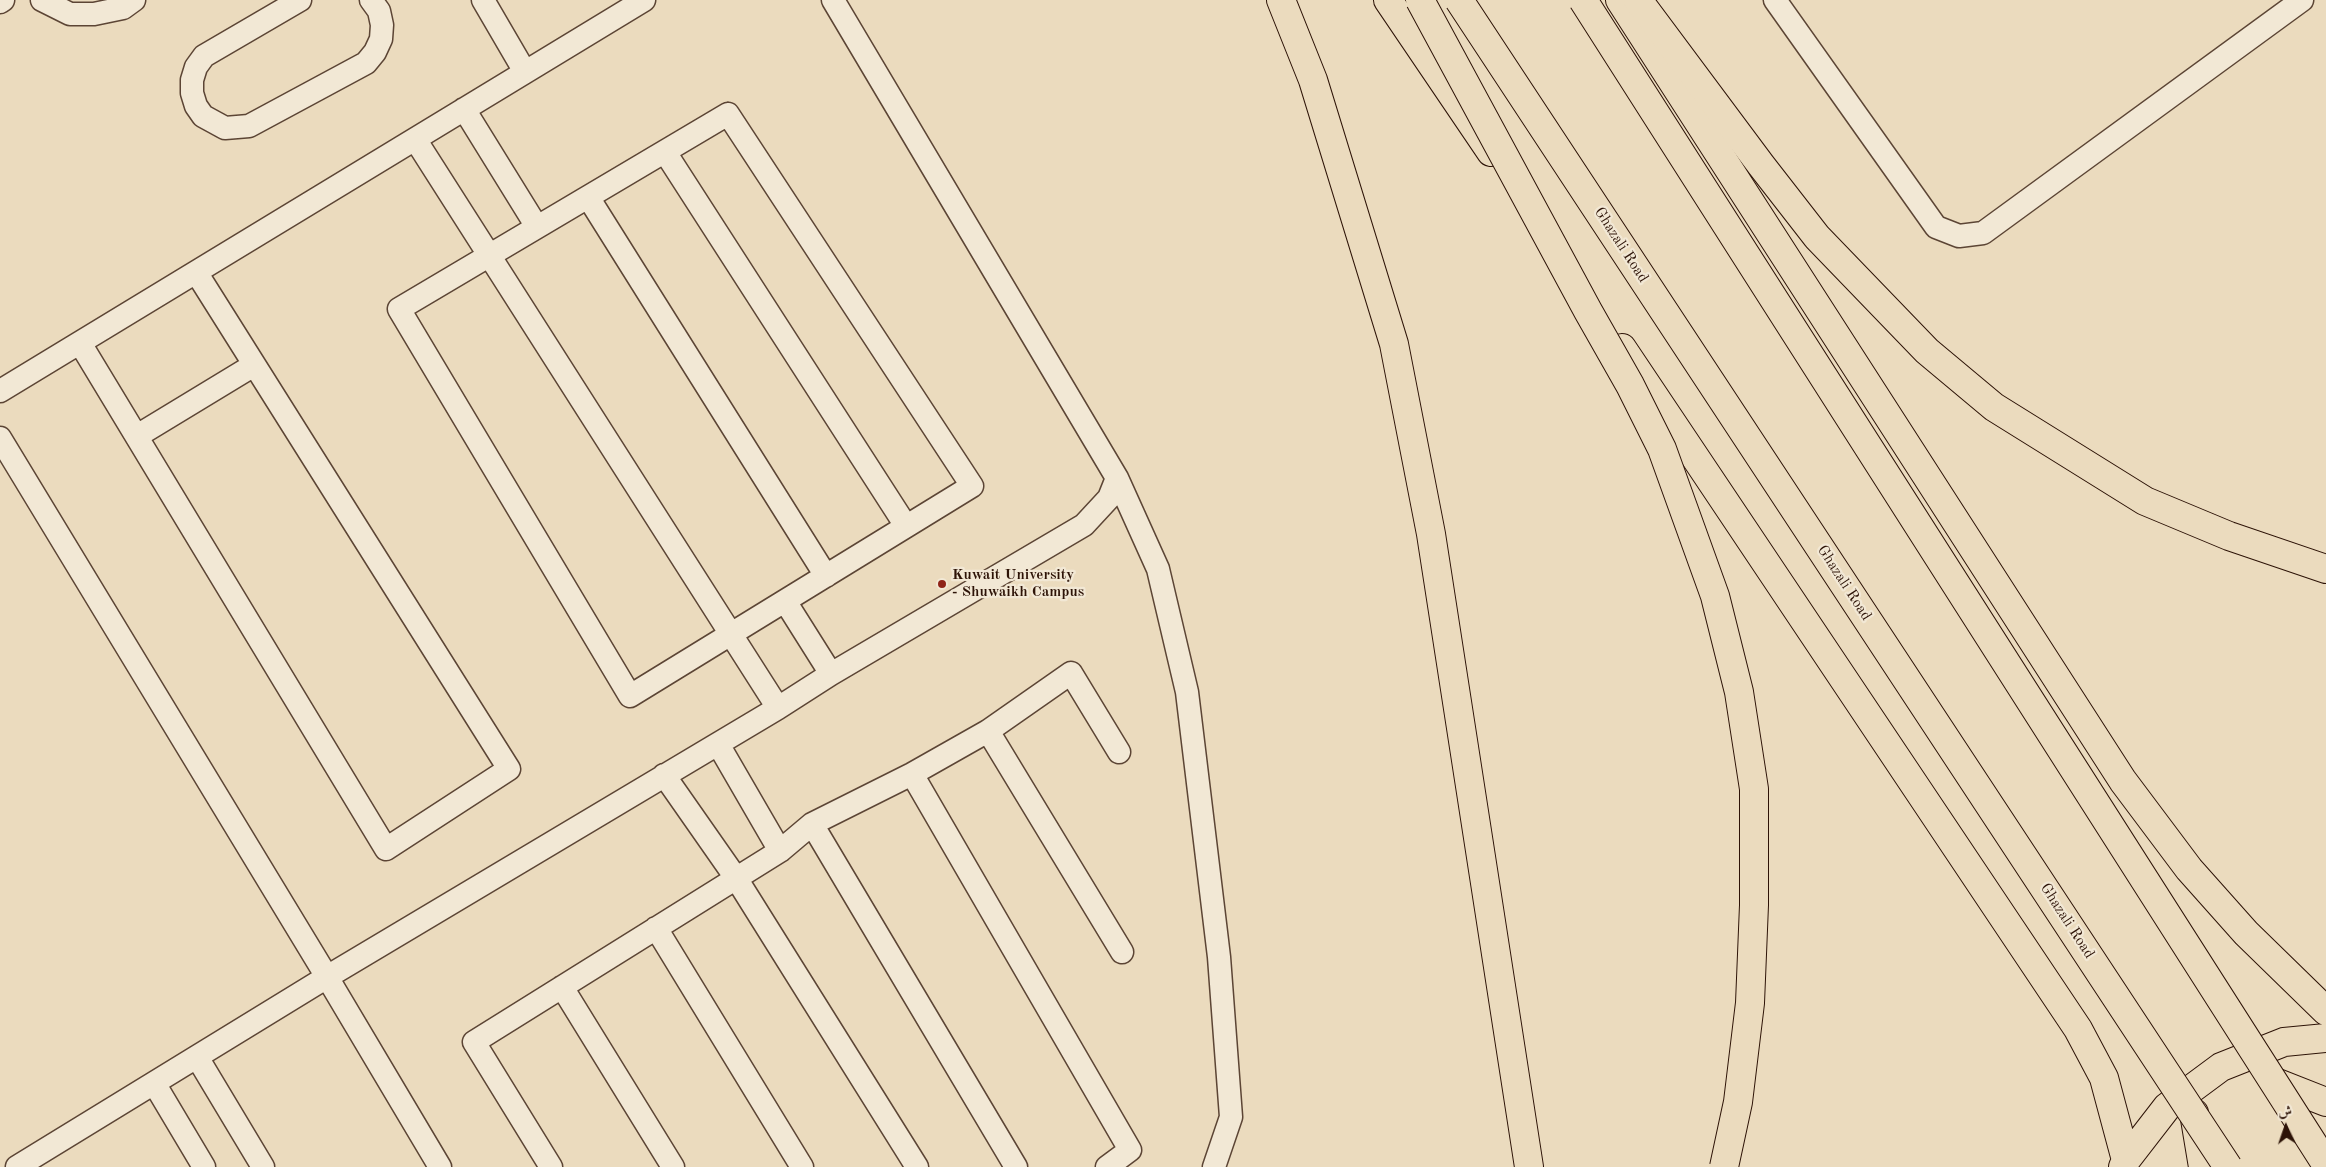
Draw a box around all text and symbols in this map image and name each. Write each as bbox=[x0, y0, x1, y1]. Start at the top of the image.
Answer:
street label: Ghazali Road bbox=[1590, 204, 1652, 286]
street label: Ghazali Road bbox=[1813, 542, 1875, 624]
place label: Kuwait University - Shuwaikh Campus bbox=[952, 566, 1084, 601]
marker: Kuwait University - Shuwaikh Campus bbox=[936, 578, 948, 590]
street label: Ghazali Road bbox=[2036, 880, 2098, 962]
north arrow bbox=[2261, 1102, 2311, 1152]
text: ش bbox=[2278, 1105, 2293, 1119]

